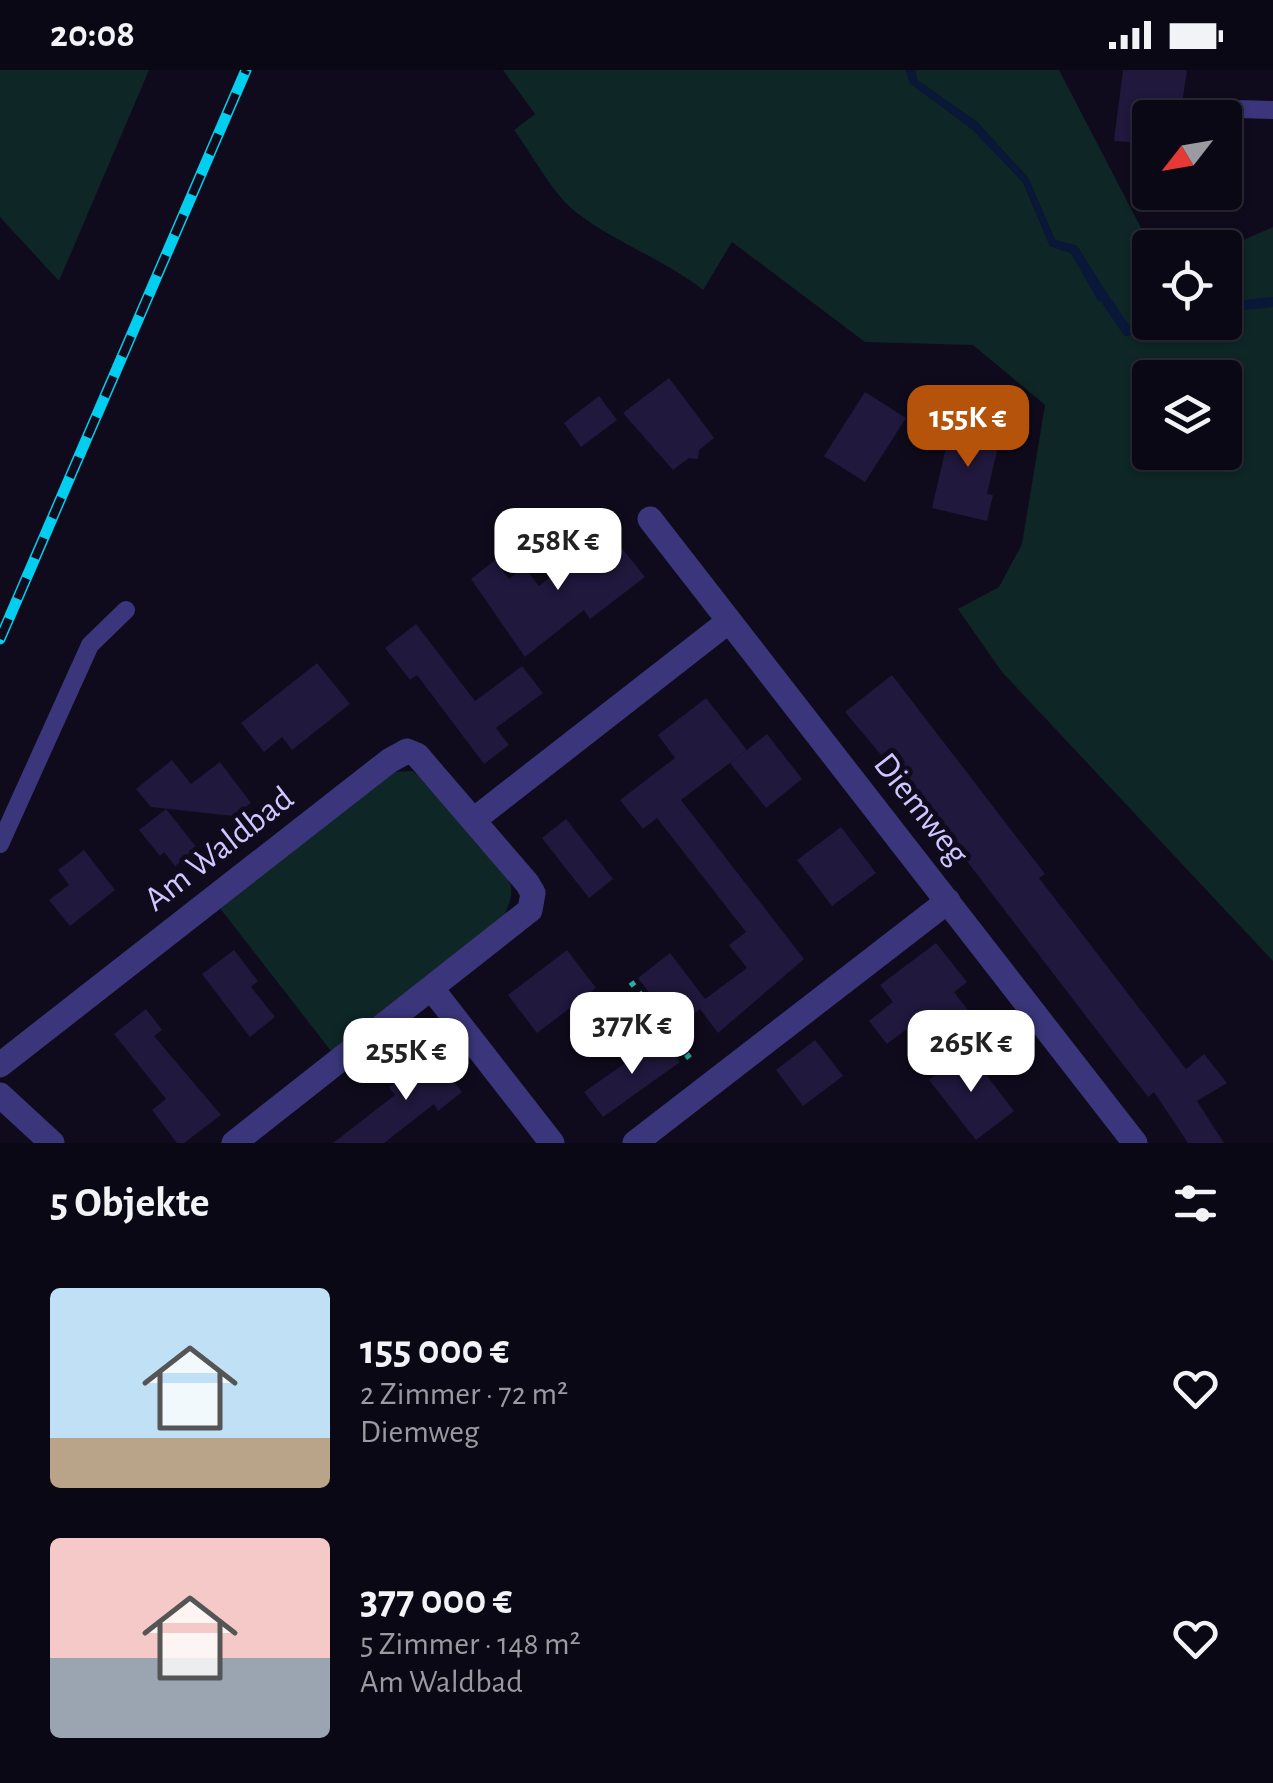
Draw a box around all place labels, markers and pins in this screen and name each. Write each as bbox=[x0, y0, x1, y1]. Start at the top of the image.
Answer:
pin: 155K € bbox=[887, 385, 1049, 470]
pin: 258K € bbox=[477, 508, 639, 593]
pin: 377K € bbox=[551, 992, 713, 1077]
pin: 265K € bbox=[890, 1010, 1052, 1095]
pin: 255K € bbox=[325, 1018, 487, 1103]

